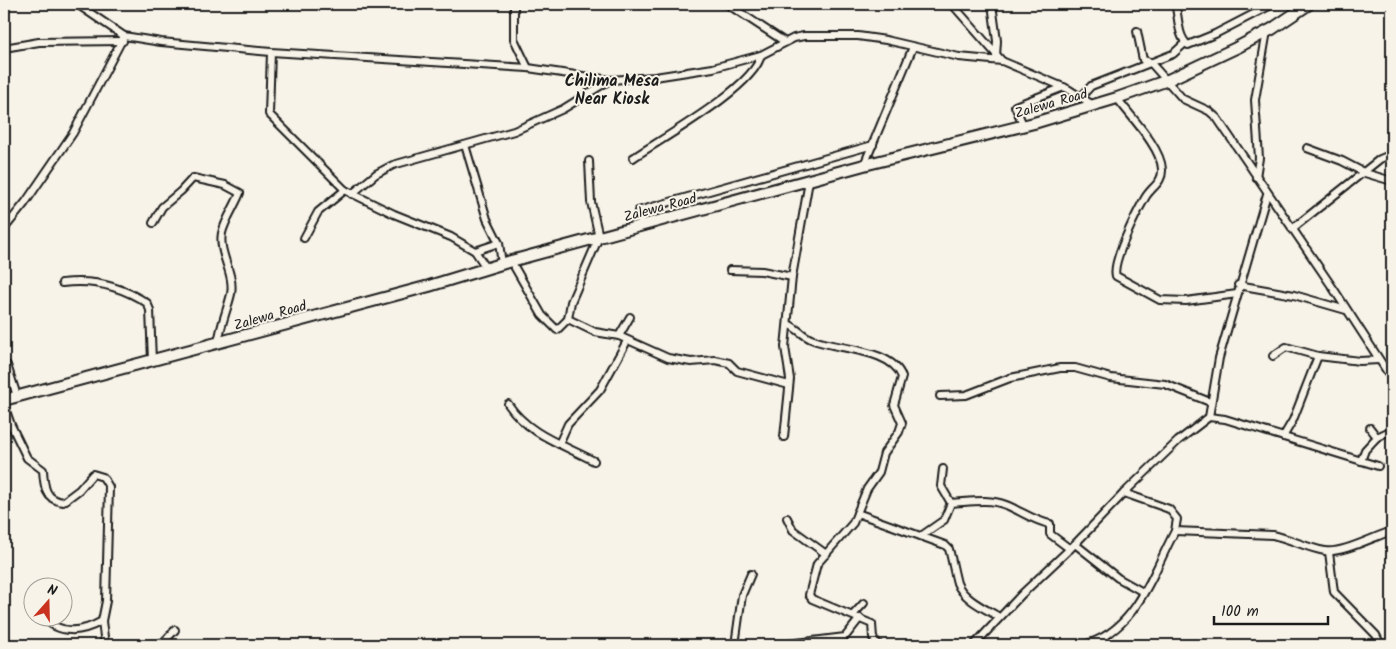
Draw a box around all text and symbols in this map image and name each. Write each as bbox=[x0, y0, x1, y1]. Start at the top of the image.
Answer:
district label: Chilima Mesa Near Kiosk bbox=[565, 69, 659, 112]
street label: Zalewa Road bbox=[1012, 83, 1091, 125]
street label: Zalewa Road bbox=[621, 187, 700, 228]
street label: Zalewa Road bbox=[231, 295, 310, 337]
north arrow bbox=[22, 576, 72, 626]
text: N bbox=[44, 579, 60, 603]
scale bar bbox=[1214, 594, 1327, 626]
text: 100 m bbox=[1221, 600, 1259, 624]

